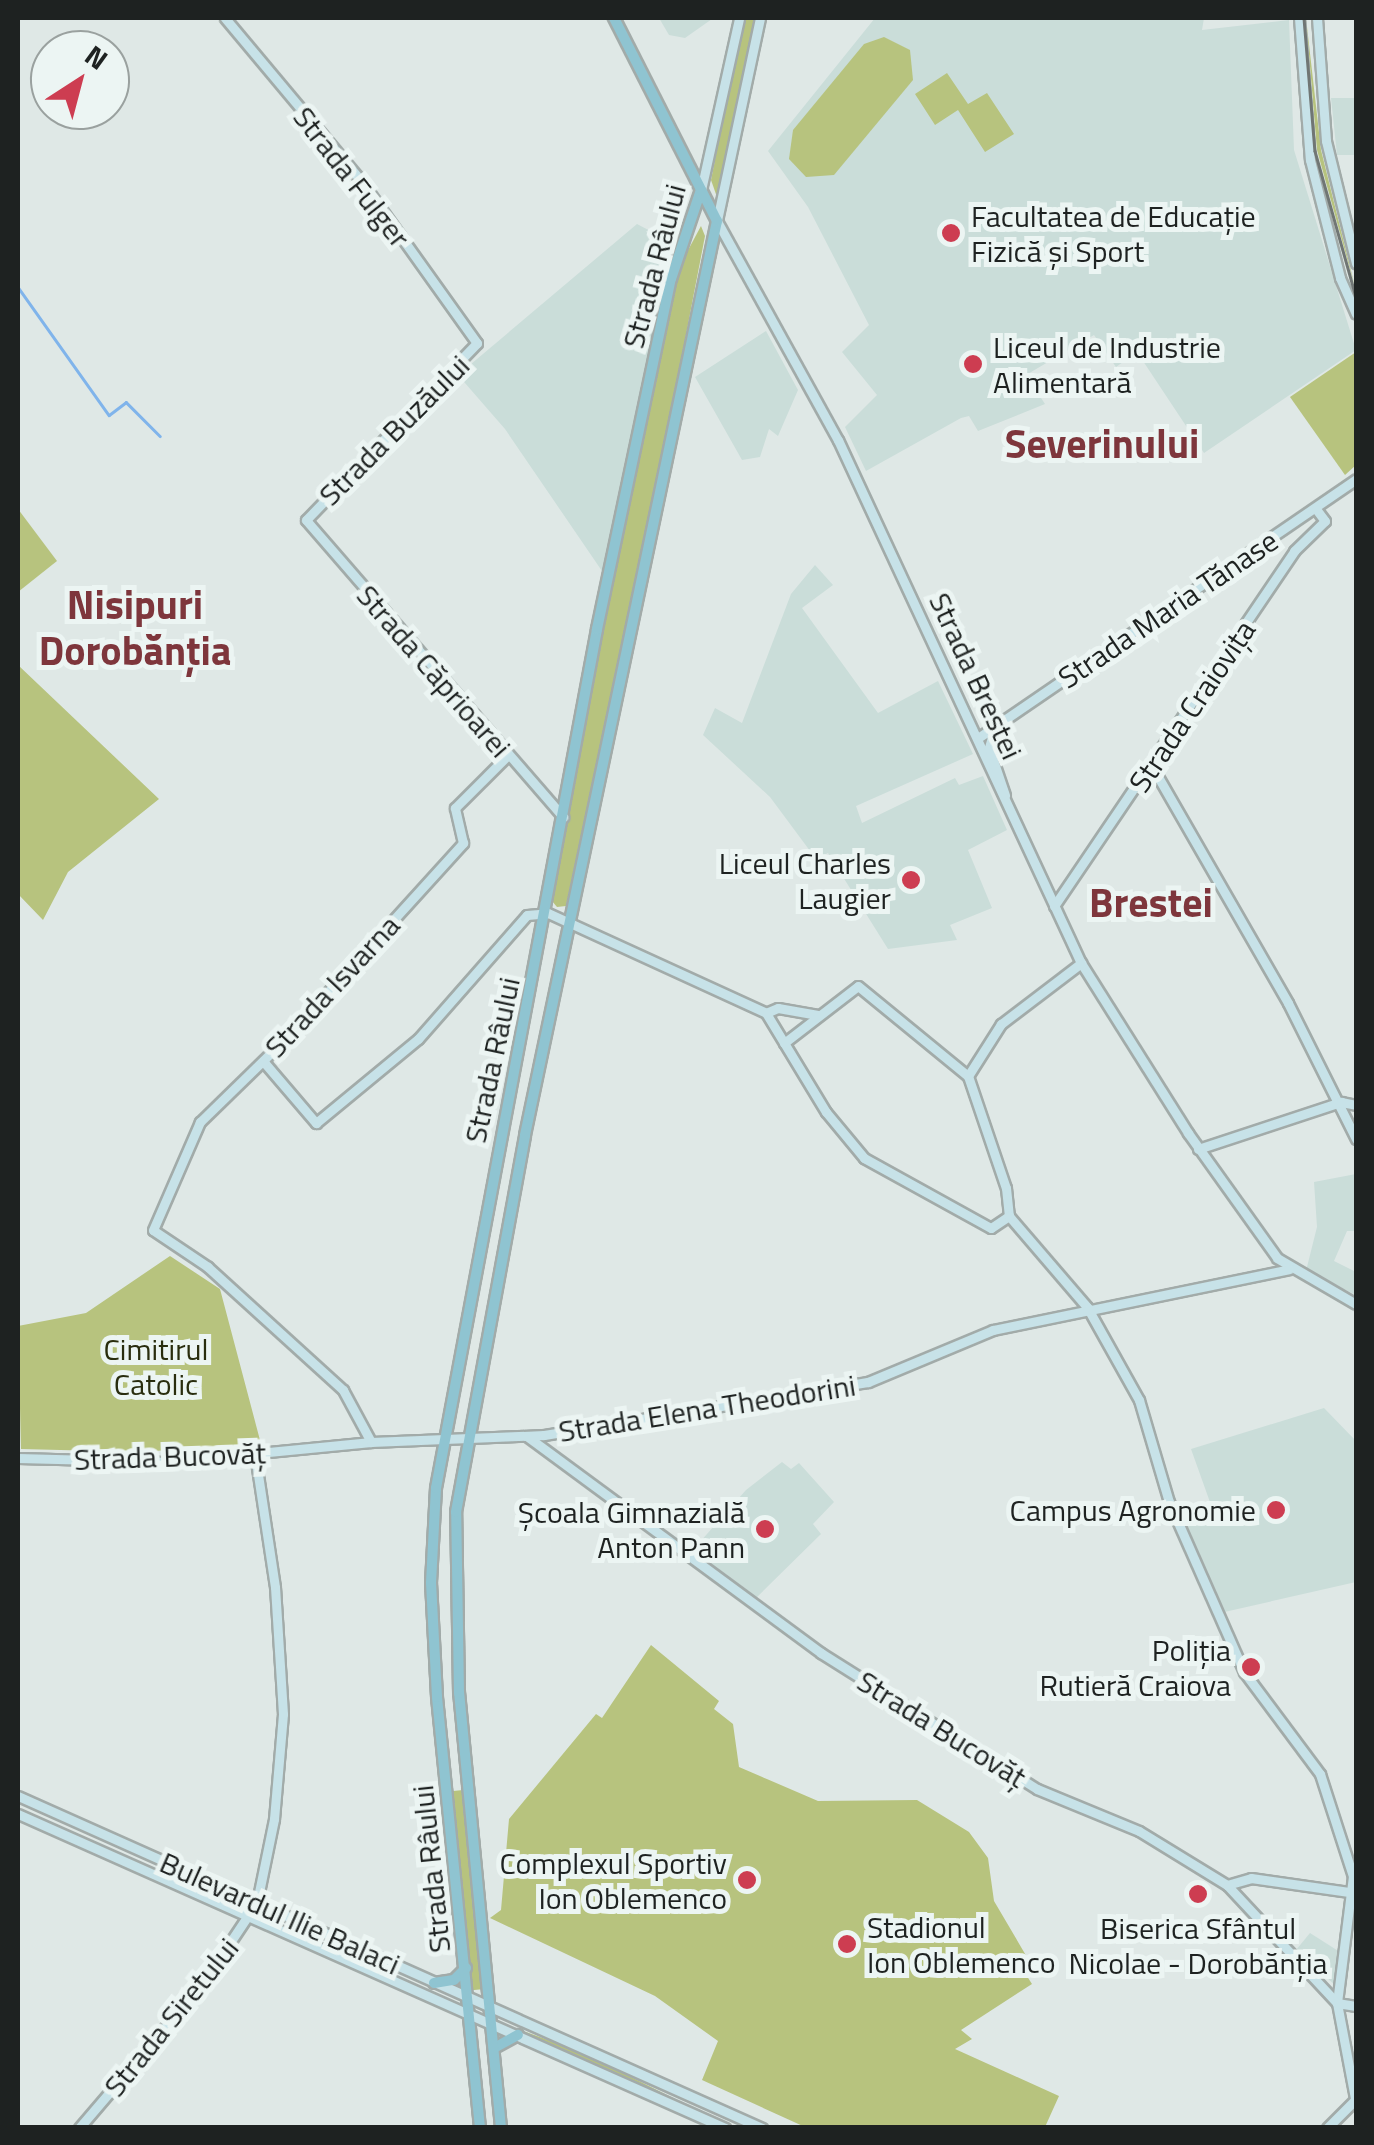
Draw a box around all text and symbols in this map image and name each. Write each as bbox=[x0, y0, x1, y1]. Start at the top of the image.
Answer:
north arrow bbox=[30, 30, 130, 130]
text: N bbox=[76, 34, 117, 80]
street label: Strada Fulger bbox=[286, 100, 418, 254]
street label: Strada Râului bbox=[615, 180, 693, 352]
place label: Facultatea de Educație Fizică și Sport bbox=[971, 198, 1256, 268]
marker: Facultatea de Educație Fizică și Sport bbox=[940, 222, 962, 244]
place label: Liceul de Industrie Alimentară bbox=[993, 329, 1221, 400]
street label: Strada Buzăului bbox=[311, 347, 477, 513]
marker: Liceul de Industrie Alimentară bbox=[962, 353, 984, 375]
district label: Severinului bbox=[1005, 420, 1199, 468]
street label: Strada Maria Tănase bbox=[1052, 522, 1284, 696]
street label: Strada Căprioarei bbox=[349, 578, 519, 764]
district label: Nisipuri Dorobănția bbox=[39, 581, 231, 675]
street label: Strada Brestei bbox=[922, 587, 1030, 765]
street label: Strada Craiovița bbox=[1121, 613, 1263, 799]
place label: Liceul Charles Laugier bbox=[719, 845, 891, 916]
marker: Liceul Charles Laugier bbox=[900, 869, 922, 891]
district label: Brestei bbox=[1089, 879, 1213, 927]
street label: Strada Isvarna bbox=[257, 907, 407, 1065]
street label: Strada Râului bbox=[457, 974, 527, 1146]
park label: Cimitirul Catolic bbox=[104, 1331, 208, 1402]
street label: Strada Elena Theodorini bbox=[556, 1367, 858, 1449]
street label: Strada Bucovăț bbox=[73, 1435, 267, 1477]
place label: Campus Agronomie bbox=[1010, 1492, 1256, 1528]
place label: Școala Gimnazială Anton Pann bbox=[518, 1494, 745, 1564]
marker: Campus Agronomie bbox=[1265, 1499, 1287, 1521]
marker: Școala Gimnazială Anton Pann bbox=[754, 1518, 776, 1540]
place label: Poliția Rutieră Craiova bbox=[1039, 1632, 1231, 1702]
marker: Poliția Rutieră Craiova bbox=[1240, 1656, 1262, 1678]
street label: Strada Bucovăț bbox=[851, 1663, 1033, 1795]
street label: Strada Râului bbox=[404, 1783, 458, 1955]
street label: Bulevardul Ilie Balaci bbox=[155, 1844, 405, 1982]
place label: Complexul Sportiv Ion Oblemenco bbox=[499, 1845, 727, 1916]
marker: Complexul Sportiv Ion Oblemenco bbox=[736, 1869, 758, 1891]
marker: Biserica Sfântul Nicolae - Dorobănția bbox=[1187, 1883, 1209, 1905]
place label: Stadionul Ion Oblemenco bbox=[867, 1909, 1056, 1980]
place label: Biserica Sfântul Nicolae - Dorobănția bbox=[1068, 1910, 1328, 1980]
street label: Strada Siretului bbox=[96, 1931, 246, 2103]
marker: Stadionul Ion Oblemenco bbox=[836, 1933, 858, 1955]

